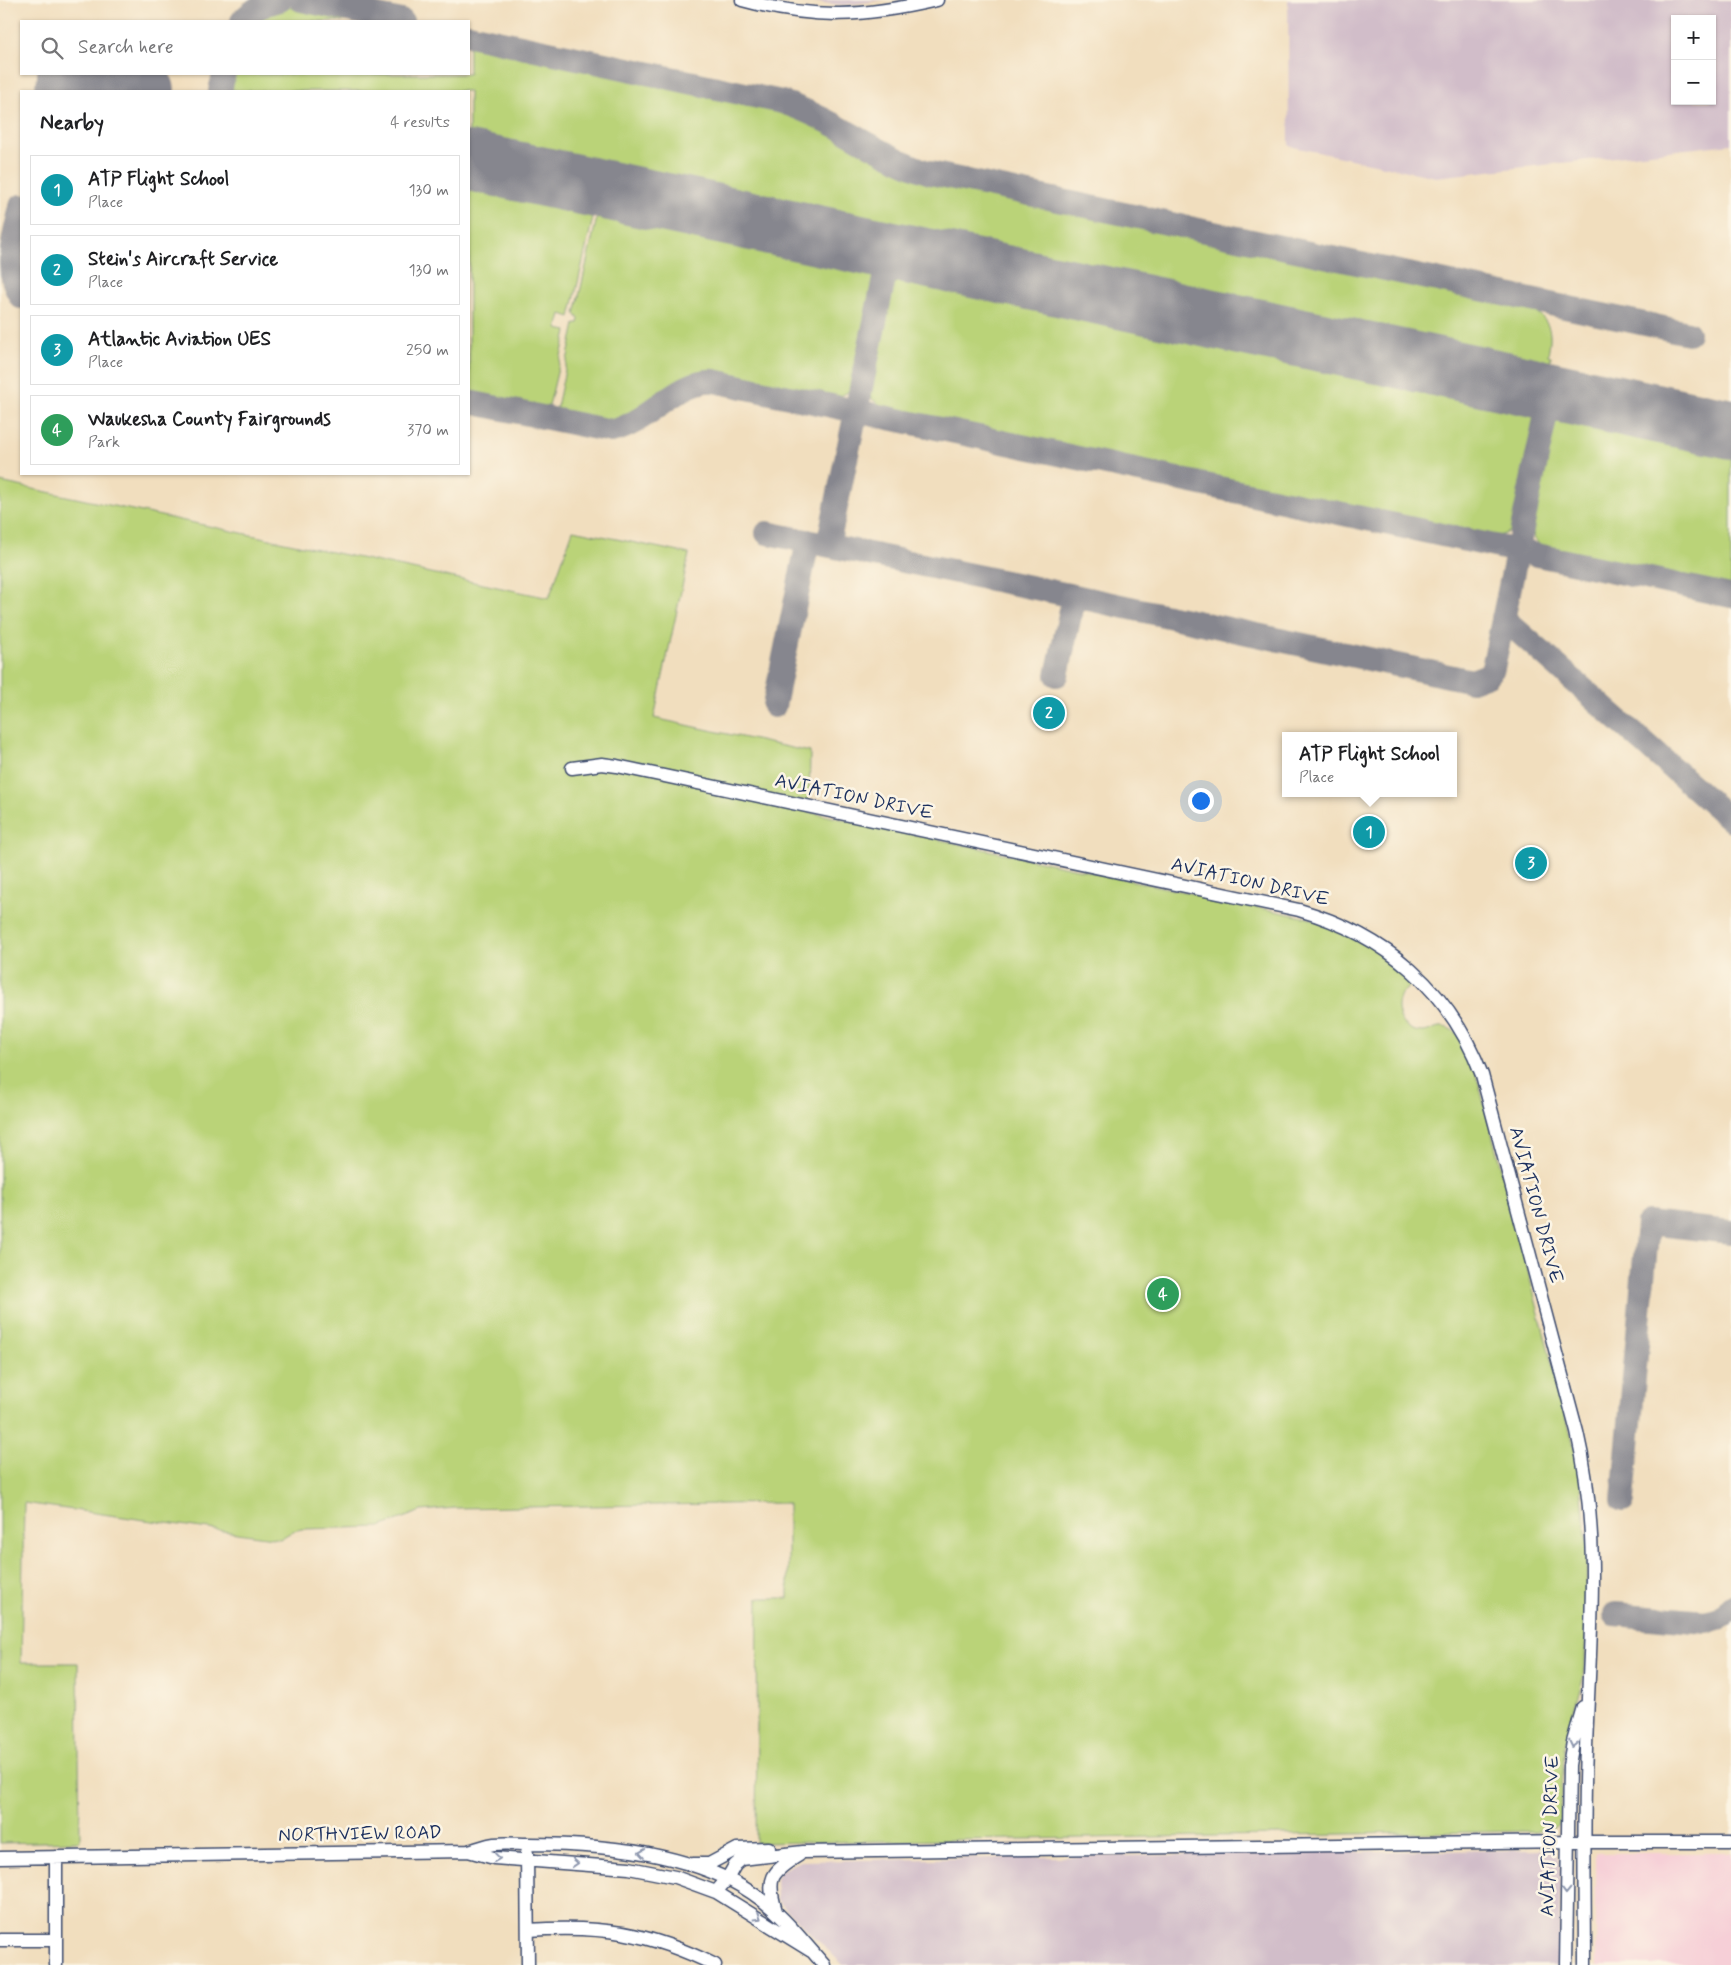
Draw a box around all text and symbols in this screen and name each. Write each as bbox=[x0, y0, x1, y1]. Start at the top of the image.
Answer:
map controls bbox=[1671, 15, 1716, 105]
button: + bbox=[1671, 15, 1716, 60]
search box bbox=[20, 20, 470, 75]
icon: search bbox=[38, 34, 66, 62]
text: Search here bbox=[78, 35, 174, 60]
button: − bbox=[1671, 60, 1716, 105]
text: Nearby bbox=[40, 109, 104, 137]
text: 4 results bbox=[390, 112, 450, 133]
text: ATP Flight School bbox=[88, 167, 229, 192]
text: 1 bbox=[53, 180, 61, 201]
text: 130 m bbox=[408, 180, 449, 201]
text: Place bbox=[88, 192, 123, 213]
text: Stein's Aircraft Service bbox=[88, 247, 278, 272]
text: 2 bbox=[53, 260, 61, 281]
text: 130 m bbox=[408, 260, 449, 281]
text: Place bbox=[88, 272, 123, 293]
text: Atlantic Aviation UES bbox=[88, 327, 271, 352]
text: 3 bbox=[53, 340, 61, 361]
text: 250 m bbox=[406, 340, 449, 361]
text: Place bbox=[88, 352, 123, 373]
text: Waukesha County Fairgrounds bbox=[88, 407, 331, 432]
text: 4 bbox=[52, 420, 62, 441]
text: 370 m bbox=[407, 420, 449, 441]
text: Park bbox=[88, 432, 120, 453]
pin: 2 bbox=[1033, 694, 1065, 732]
popup bbox=[1282, 732, 1457, 797]
text: ATP Flight School bbox=[1299, 742, 1440, 767]
text: Place bbox=[1299, 767, 1334, 788]
street label: AVIATION DRIVE bbox=[772, 768, 936, 826]
your location bbox=[1188, 788, 1214, 814]
pin: 1 bbox=[1353, 813, 1385, 851]
pin: 3 bbox=[1515, 844, 1547, 882]
street label: AVIATION DRIVE bbox=[1169, 852, 1331, 912]
street label: AVIATION DRIVE bbox=[1503, 1124, 1569, 1286]
pin: 4 bbox=[1147, 1275, 1179, 1313]
one-way arrow bbox=[1568, 1740, 1579, 1749]
street label: AVIATION DRIVE bbox=[1535, 1755, 1565, 1917]
street label: NORTHVIEW ROAD bbox=[278, 1820, 442, 1848]
one-way arrow bbox=[637, 1848, 646, 1858]
one-way arrow bbox=[494, 1852, 502, 1863]
one-way arrow bbox=[572, 1857, 580, 1868]
one-way arrow bbox=[1561, 1888, 1571, 1895]
one-way arrow bbox=[752, 1910, 761, 1920]

